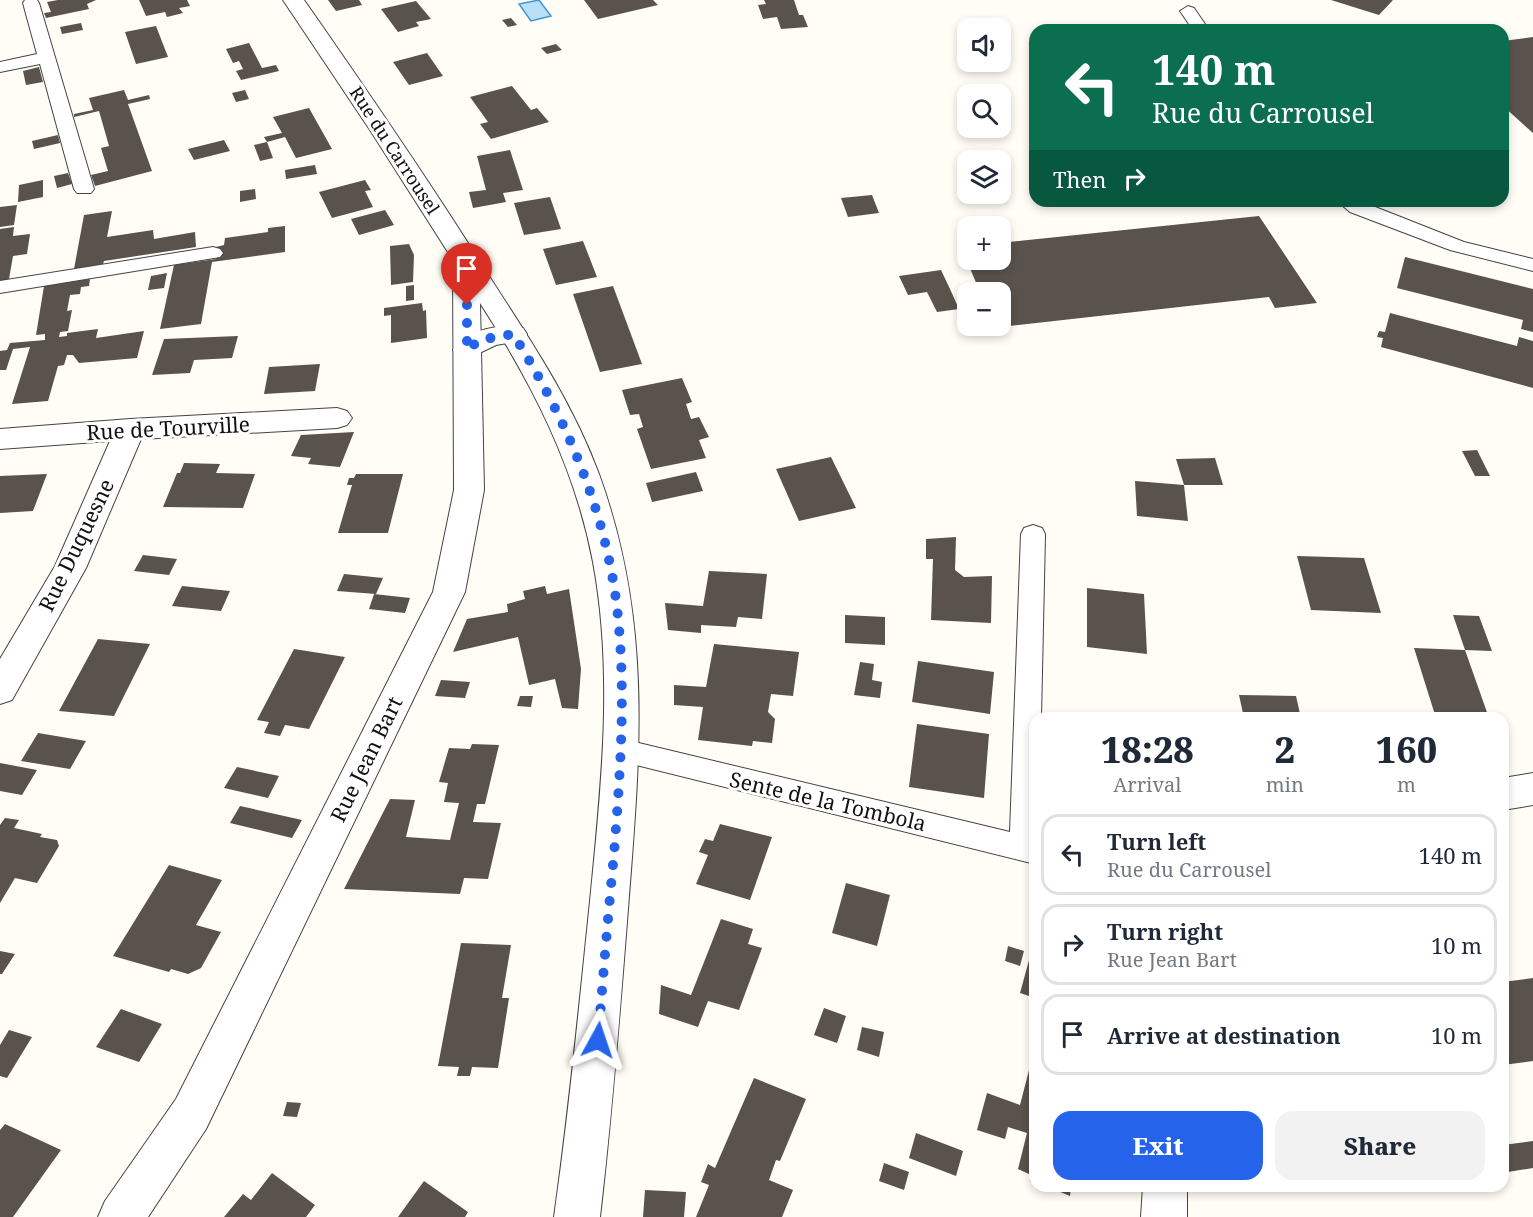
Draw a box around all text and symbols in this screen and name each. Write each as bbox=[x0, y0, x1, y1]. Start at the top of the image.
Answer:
map controls bbox=[957, 18, 1011, 336]
button: sound bbox=[957, 18, 1011, 72]
text: 140 m bbox=[1152, 40, 1276, 97]
icon: left bbox=[1053, 48, 1131, 126]
street label: Rue du Carrousel bbox=[345, 81, 446, 219]
button: search bbox=[957, 84, 1011, 138]
text: Rue du Carrousel bbox=[1152, 94, 1374, 131]
button: layers bbox=[957, 150, 1011, 204]
icon: right bbox=[1118, 162, 1151, 195]
text: Then bbox=[1053, 164, 1106, 194]
button: + bbox=[957, 216, 1011, 270]
pin bbox=[441, 243, 492, 305]
icon: arrive bbox=[450, 252, 483, 285]
button: − bbox=[957, 282, 1011, 336]
street label: Rue de Tourville bbox=[86, 410, 250, 446]
street label: Rue Duquesne bbox=[32, 474, 120, 616]
street label: Rue Jean Bart bbox=[324, 692, 408, 826]
text: 18:28 bbox=[1101, 725, 1194, 774]
text: 2 bbox=[1275, 725, 1295, 774]
text: 160 bbox=[1376, 725, 1437, 774]
street label: Sente de la Tombola bbox=[727, 765, 929, 837]
text: Arrival bbox=[1113, 771, 1182, 798]
text: min bbox=[1266, 771, 1304, 798]
text: m bbox=[1397, 771, 1416, 798]
text: Turn left bbox=[1107, 826, 1206, 856]
icon: left bbox=[1056, 838, 1089, 871]
text: 140 m bbox=[1419, 840, 1482, 870]
text: Rue du Carrousel bbox=[1107, 856, 1271, 883]
text: Turn right bbox=[1107, 916, 1223, 946]
icon: right bbox=[1056, 928, 1089, 961]
text: 10 m bbox=[1431, 930, 1482, 960]
text: Rue Jean Bart bbox=[1107, 946, 1237, 973]
position arrow bbox=[566, 1008, 630, 1072]
icon: arrive bbox=[1056, 1018, 1089, 1051]
text: Arrive at destination bbox=[1107, 1020, 1341, 1050]
text: 10 m bbox=[1431, 1020, 1482, 1050]
button: Exit bbox=[1053, 1111, 1263, 1180]
button: Share bbox=[1275, 1111, 1485, 1180]

